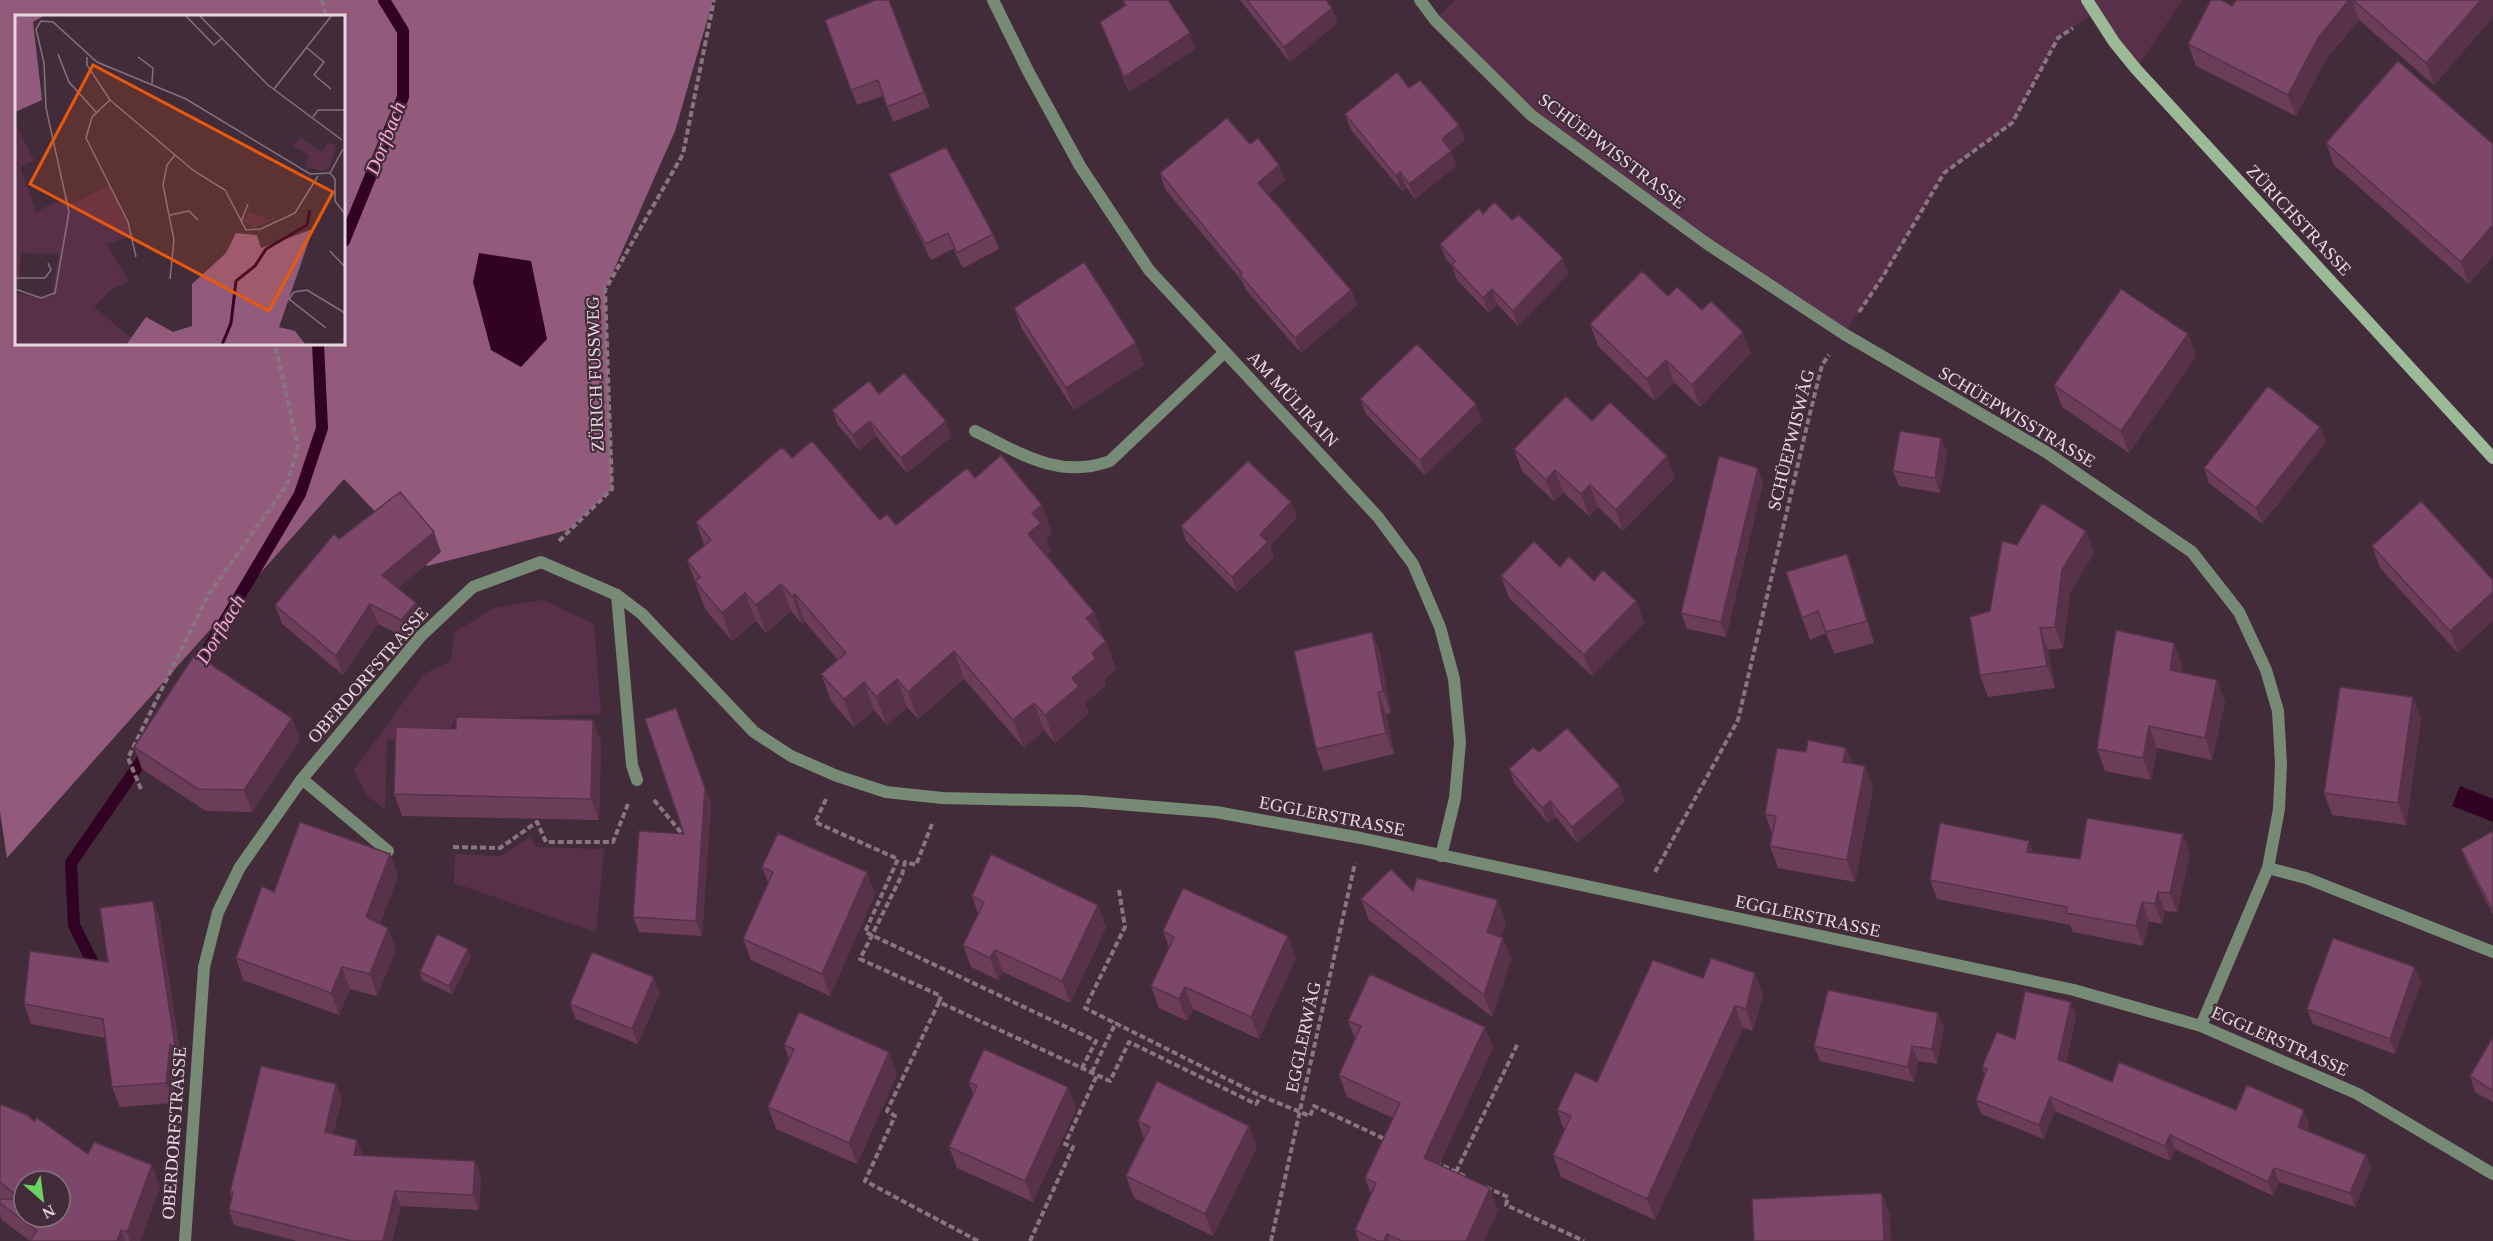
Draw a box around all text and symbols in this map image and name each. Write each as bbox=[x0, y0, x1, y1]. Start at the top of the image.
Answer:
inset map bbox=[15, 15, 345, 345]
street label: SCHÜEPWISSTRASSE bbox=[1534, 89, 1690, 213]
water label: Dorfbach bbox=[360, 98, 410, 179]
street label: ZÜRICHSTRASSE bbox=[2243, 161, 2355, 279]
street label: ZÜRICH FUSSWEG bbox=[582, 296, 608, 452]
street label: AM MÜLIRAIN bbox=[1244, 347, 1342, 451]
street label: SCHÜEPWISSTRASSE bbox=[1935, 362, 2099, 472]
street label: SCHÜEPWISWÄG bbox=[1764, 367, 1818, 513]
water label: Dorfbach bbox=[190, 590, 250, 669]
street label: OBERDORFSTRASSE bbox=[304, 603, 432, 747]
street label: EGGLERSTRASSE bbox=[1257, 792, 1407, 840]
street label: EGGLERSTRASSE bbox=[1734, 891, 1882, 941]
street label: EGGLERWÄG bbox=[1281, 980, 1325, 1094]
street label: EGGLERSTRASSE bbox=[2208, 1002, 2352, 1080]
street label: OBERDORFSTRASSE bbox=[158, 1046, 190, 1220]
north arrow bbox=[12, 1169, 72, 1229]
text: N bbox=[39, 1202, 58, 1222]

